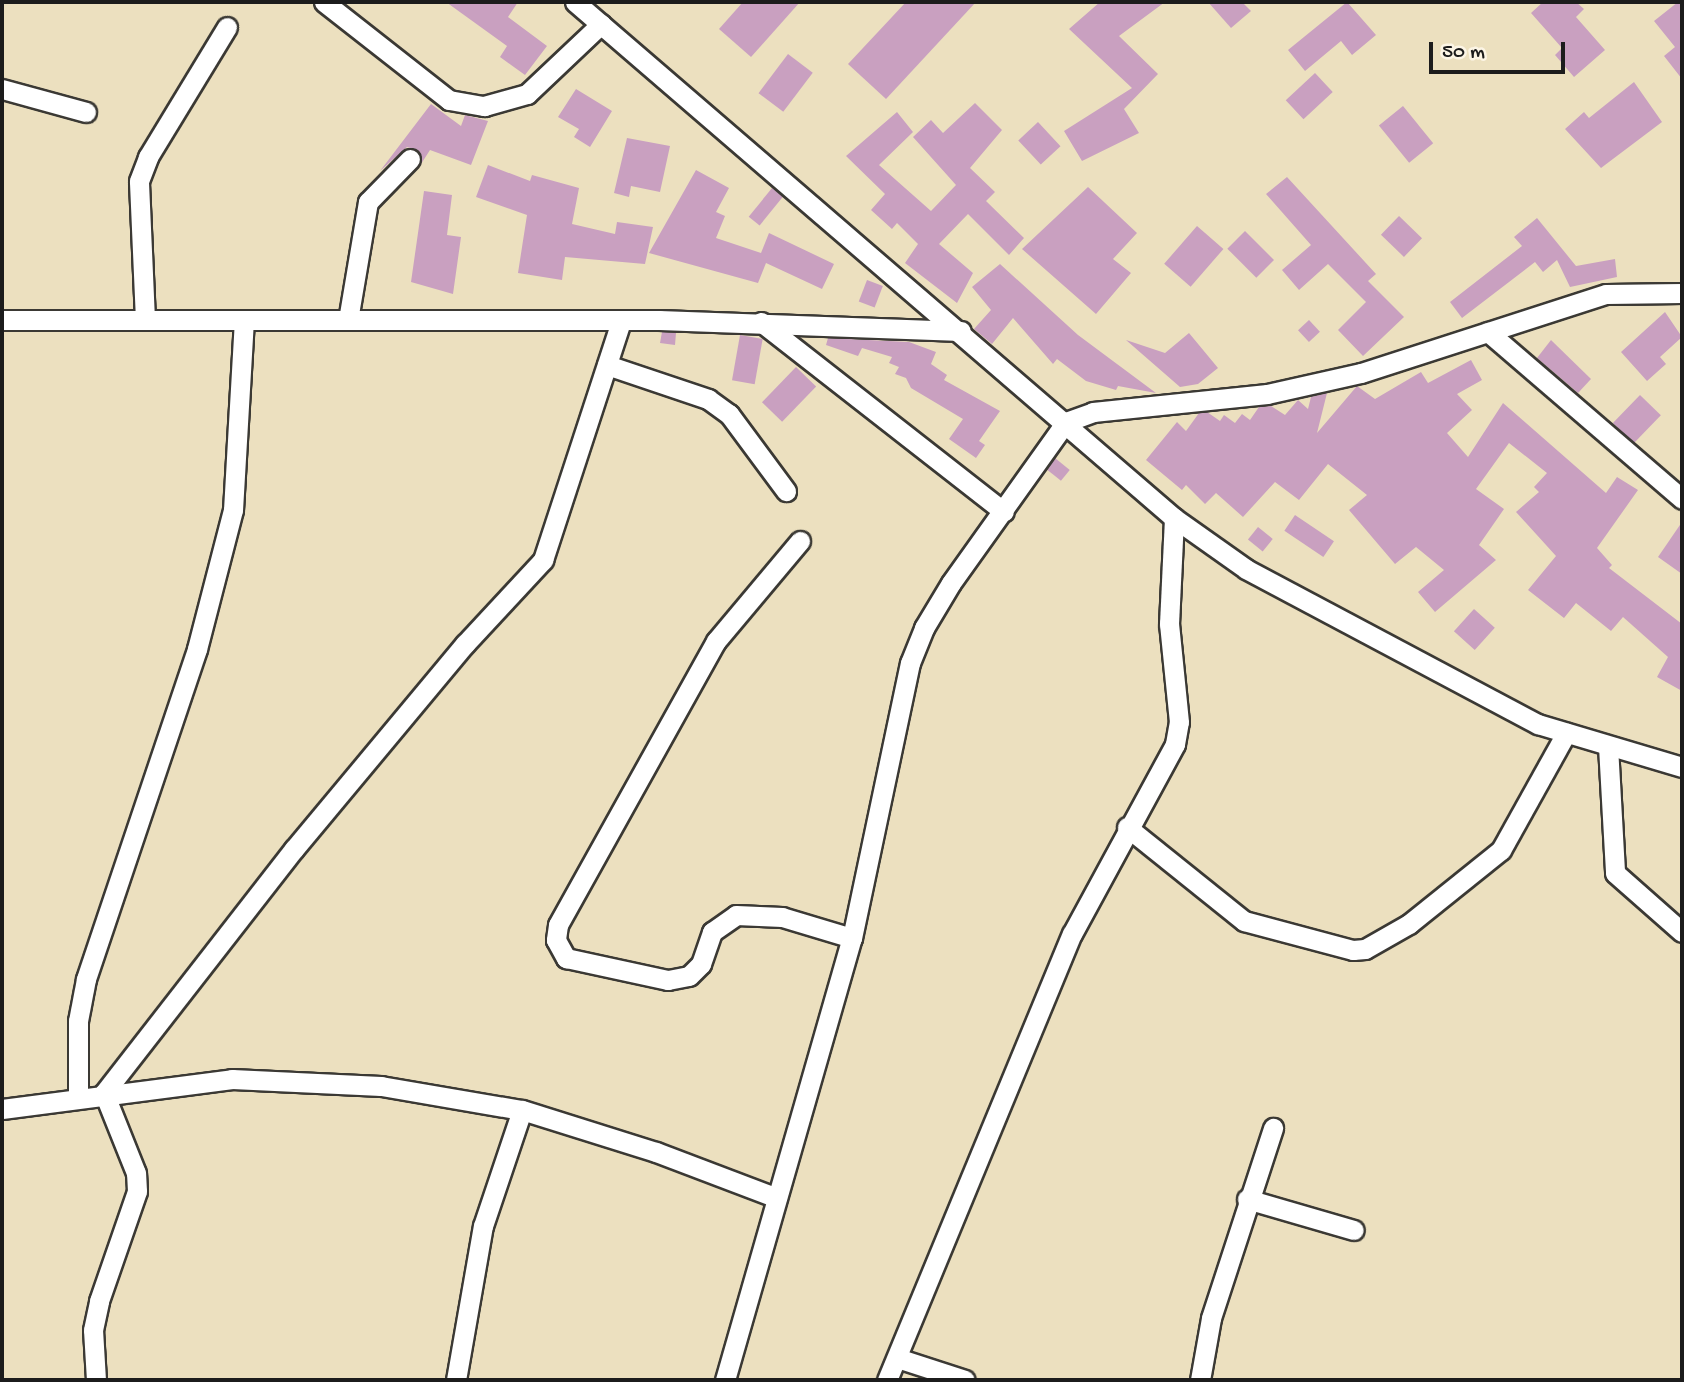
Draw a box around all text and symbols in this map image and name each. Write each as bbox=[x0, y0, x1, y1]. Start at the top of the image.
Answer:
scale bar bbox=[1432, 28, 1568, 72]
text: 50 m bbox=[1442, 41, 1485, 66]

